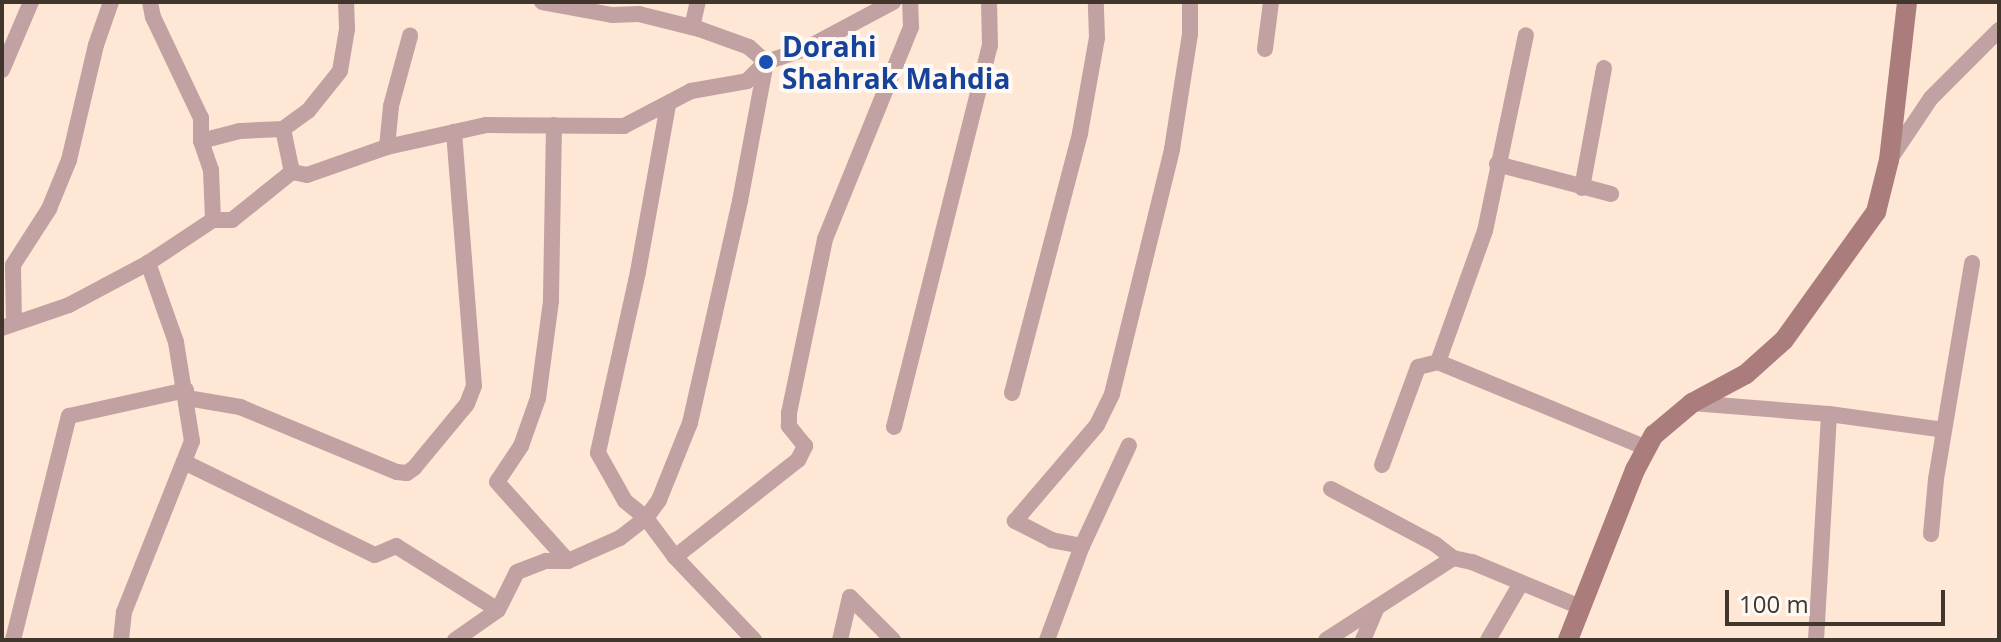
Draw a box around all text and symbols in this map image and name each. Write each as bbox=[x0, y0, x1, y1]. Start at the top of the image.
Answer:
place label: Dorahi Shahrak Mahdia bbox=[782, 29, 1010, 95]
marker: Dorahi Shahrak Mahdia bbox=[757, 53, 775, 71]
scale bar bbox=[1729, 574, 1949, 624]
text: 100 m bbox=[1739, 587, 1809, 620]

